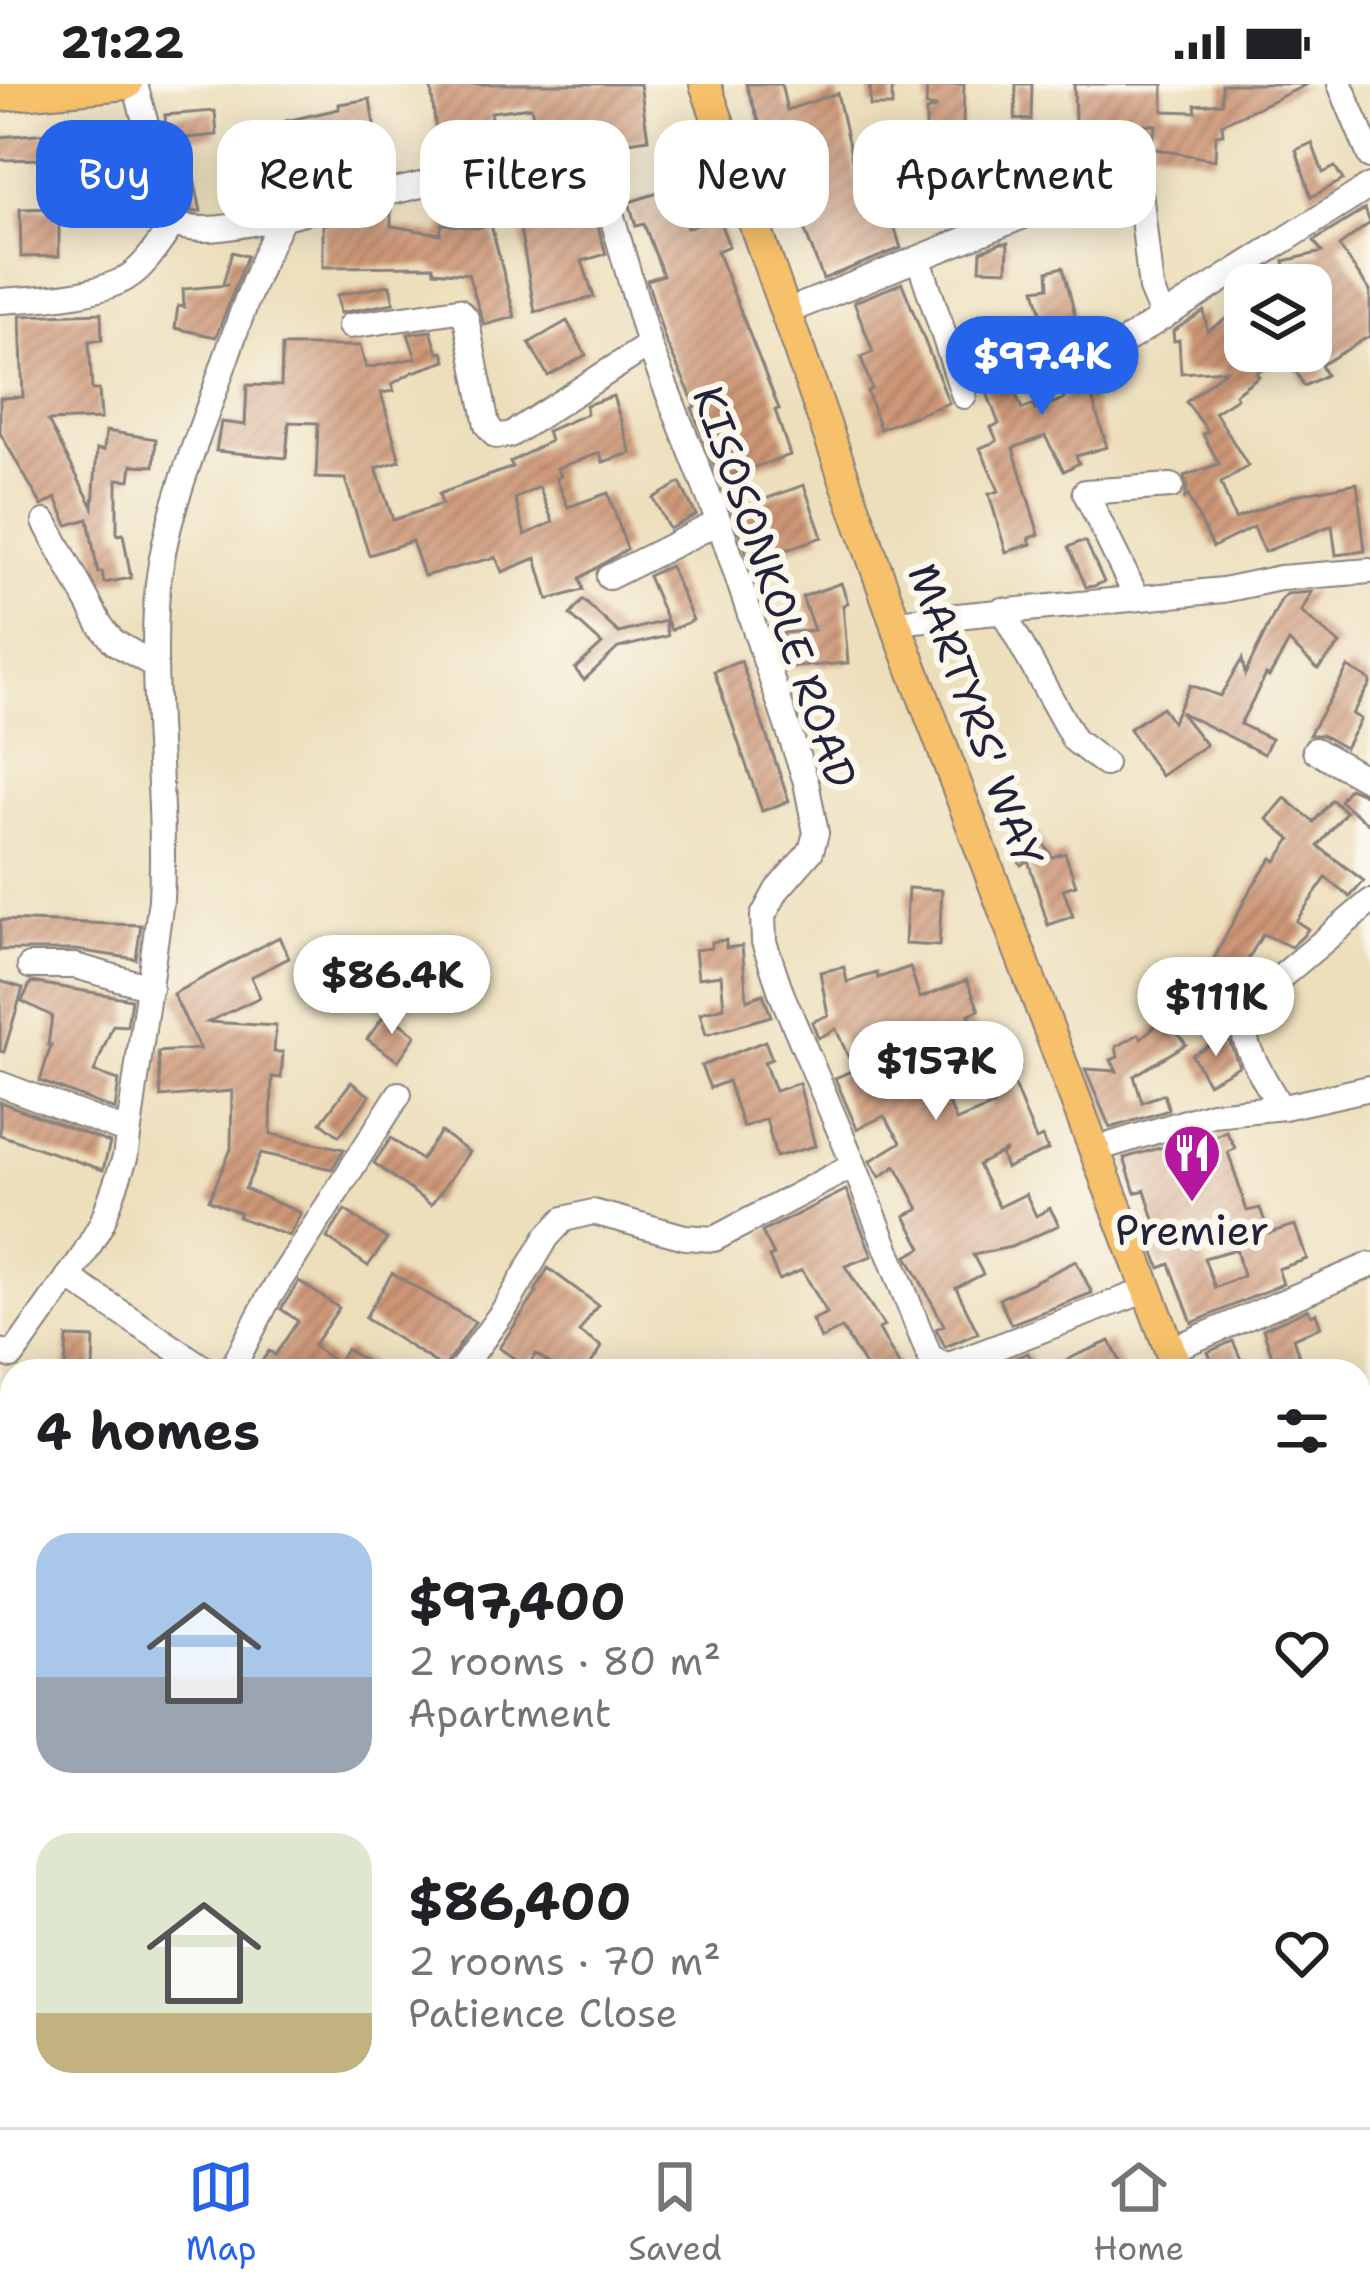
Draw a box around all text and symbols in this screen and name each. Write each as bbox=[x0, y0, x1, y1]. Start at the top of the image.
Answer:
text: 21:22 bbox=[60, 12, 184, 72]
chip: Buy bbox=[36, 120, 193, 228]
chip: Rent bbox=[217, 120, 396, 228]
chip: Filters bbox=[420, 120, 630, 228]
chip: New bbox=[654, 120, 829, 228]
chip: Apartment bbox=[853, 120, 1156, 228]
map controls bbox=[1224, 264, 1332, 372]
button: layers bbox=[1224, 264, 1332, 372]
pin: $97.4K bbox=[944, 316, 1140, 418]
text: $97.4K bbox=[973, 329, 1111, 381]
street label: KISOSONKOLE ROAD bbox=[680, 379, 870, 795]
street label: MARTYRS' WAY bbox=[895, 556, 1057, 874]
pin: $86.4K bbox=[294, 935, 490, 1037]
text: $86.4K bbox=[320, 948, 464, 1000]
pin: $111K bbox=[1132, 957, 1300, 1059]
text: $111K bbox=[1164, 970, 1268, 1022]
pin: $157K bbox=[852, 1021, 1020, 1123]
text: $157K bbox=[876, 1034, 996, 1086]
restaurant icon: Premier bbox=[1161, 1122, 1223, 1204]
place label: Premier bbox=[1115, 1202, 1269, 1258]
text: 4 homes bbox=[36, 1397, 260, 1465]
icon: filters bbox=[1269, 1398, 1335, 1464]
text: $97,400 bbox=[408, 1567, 626, 1635]
icon: home bbox=[132, 1581, 276, 1725]
icon: heart bbox=[1269, 1620, 1335, 1686]
text: 2 rooms · 80 m² bbox=[408, 1635, 721, 1687]
text: Apartment bbox=[408, 1687, 611, 1739]
text: $86,400 bbox=[408, 1867, 631, 1935]
icon: home bbox=[132, 1881, 276, 2025]
icon: heart bbox=[1269, 1920, 1335, 1986]
text: 2 rooms · 70 m² bbox=[408, 1935, 721, 1987]
text: Patience Close bbox=[408, 1987, 678, 2039]
tab: Map bbox=[186, 2154, 257, 2271]
tab: Saved bbox=[628, 2154, 722, 2271]
tab: Home bbox=[1093, 2154, 1184, 2271]

